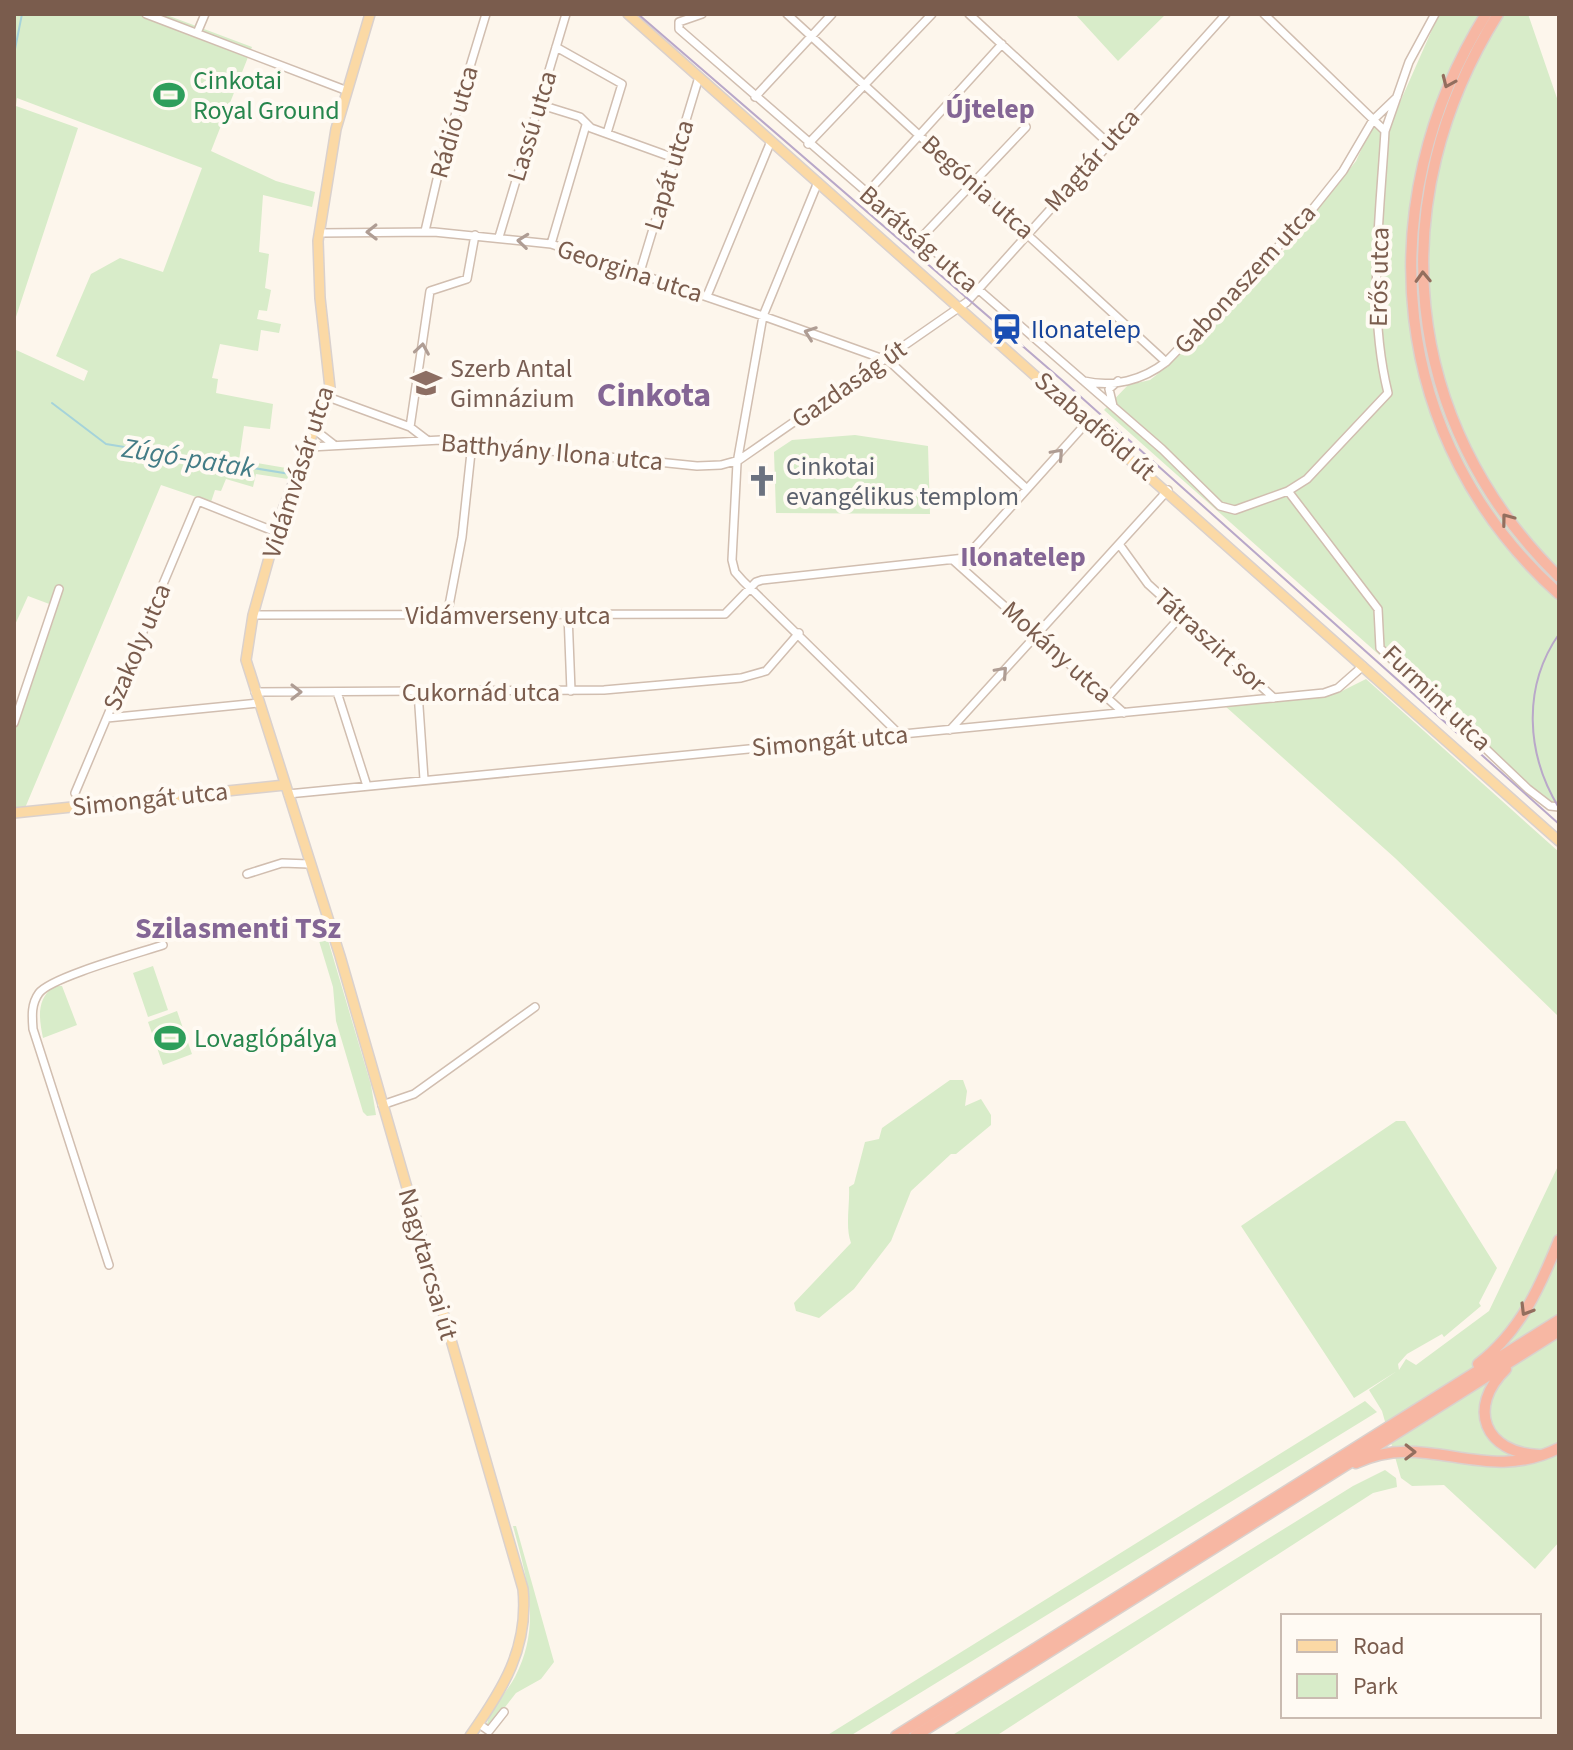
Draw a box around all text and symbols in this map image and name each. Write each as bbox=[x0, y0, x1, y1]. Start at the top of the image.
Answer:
place label: Cinkotai Royal Ground bbox=[193, 62, 340, 129]
street label: Rádió utca bbox=[420, 62, 488, 182]
street label: Lassú utca bbox=[498, 66, 566, 186]
one-way arrow bbox=[1442, 74, 1458, 89]
sports icon: Cinkotai Royal Ground bbox=[152, 78, 186, 112]
district label: Újtelep bbox=[945, 89, 1035, 129]
street label: Magtár utca bbox=[1035, 100, 1149, 220]
street label: Lapát utca bbox=[635, 115, 703, 235]
street label: Begónia utca bbox=[913, 126, 1043, 248]
street label: Barátság utca bbox=[851, 177, 987, 301]
street label: Gabonaszem utca bbox=[1165, 196, 1325, 362]
one-way arrow bbox=[365, 224, 378, 241]
street label: Erős utca bbox=[1360, 227, 1398, 327]
street label: Georgina utca bbox=[552, 230, 708, 312]
one-way arrow bbox=[516, 232, 529, 249]
one-way arrow bbox=[1414, 270, 1431, 283]
place label: Ilonatelep bbox=[1031, 311, 1141, 348]
station icon: Ilonatelep bbox=[990, 312, 1024, 346]
one-way arrow bbox=[804, 326, 818, 343]
street label: Gazdaság út bbox=[784, 331, 914, 437]
one-way arrow bbox=[413, 343, 430, 356]
place label: Szerb Antal Gimnázium bbox=[450, 350, 574, 417]
street label: Szabadföld út bbox=[1026, 363, 1164, 489]
school or university icon: Szerb Antal Gimnázium bbox=[409, 366, 443, 400]
district label: Cinkota bbox=[597, 371, 711, 420]
street label: Vidámvásár utca bbox=[253, 381, 343, 563]
street label: Batthyány Ilona utca bbox=[439, 424, 665, 480]
water label: Zúgó-patak bbox=[118, 428, 258, 488]
place label: Cinkotai evangélikus templom bbox=[786, 448, 1019, 515]
one-way arrow bbox=[1049, 449, 1063, 464]
church icon: Cinkotai evangélikus templom bbox=[745, 464, 779, 498]
one-way arrow bbox=[1503, 513, 1517, 527]
district label: Ilonatelep bbox=[960, 537, 1086, 577]
street label: Szakoly utca bbox=[94, 578, 180, 716]
street label: Tátraszirt sor bbox=[1145, 579, 1275, 701]
street label: Mokány utca bbox=[994, 592, 1120, 712]
street label: Vidámverseny utca bbox=[405, 597, 611, 634]
street label: Furmint utca bbox=[1374, 636, 1500, 760]
one-way arrow bbox=[992, 666, 1007, 681]
street label: Cukornád utca bbox=[402, 674, 560, 711]
one-way arrow bbox=[290, 683, 303, 701]
street label: Simongát utca bbox=[750, 716, 910, 766]
street label: Simongát utca bbox=[70, 772, 230, 826]
district label: Szilasmenti TSz bbox=[135, 907, 341, 950]
place label: Lovaglópálya bbox=[194, 1020, 337, 1057]
sports icon: Lovaglópálya bbox=[153, 1021, 187, 1055]
street label: Nagytarcsai út bbox=[389, 1184, 467, 1344]
one-way arrow bbox=[1520, 1301, 1536, 1316]
one-way arrow bbox=[1404, 1444, 1417, 1461]
legend bbox=[1281, 1614, 1541, 1718]
text: Road bbox=[1353, 1629, 1405, 1664]
text: Park bbox=[1353, 1669, 1398, 1704]

